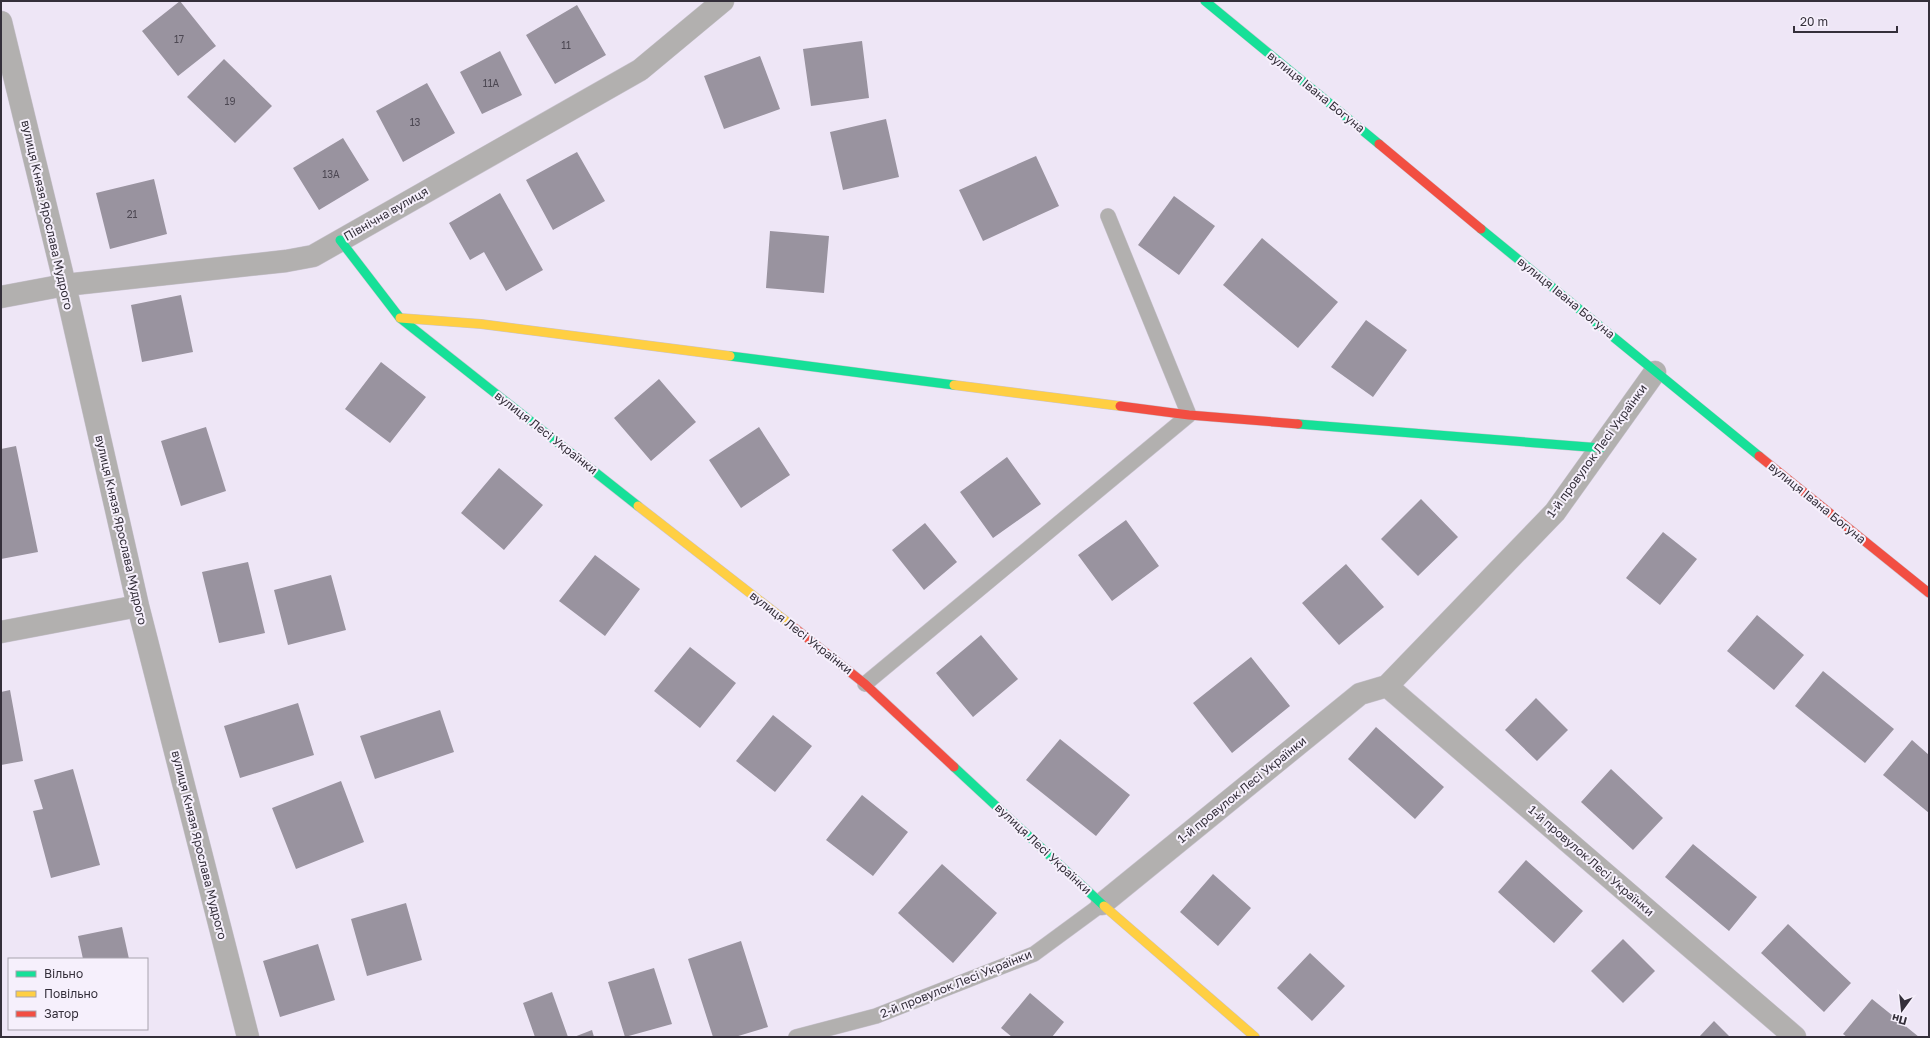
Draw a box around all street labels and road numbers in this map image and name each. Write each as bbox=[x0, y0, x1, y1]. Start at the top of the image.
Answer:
street label: вулиця Івана Богуна bbox=[1265, 48, 1368, 135]
street label: вулиця Князя Ярослава Мудрого bbox=[18, 119, 77, 311]
street label: Північна вулиця bbox=[341, 183, 431, 244]
street label: вулиця Івана Богуна bbox=[1515, 254, 1618, 341]
street label: 1-й провулок Лесі Українки bbox=[1543, 381, 1650, 520]
street label: вулиця Лесі Українки bbox=[492, 388, 601, 477]
street label: вулиця Князя Ярослава Мудрого bbox=[92, 434, 151, 626]
street label: вулиця Івана Богуна bbox=[1766, 459, 1869, 546]
street label: вулиця Лесі Українки bbox=[747, 588, 856, 677]
street label: 1-й провулок Лесі Українки bbox=[1174, 733, 1309, 846]
street label: вулиця Князя Ярослава Мудрого bbox=[169, 749, 230, 941]
street label: вулиця Лесі Українки bbox=[992, 800, 1095, 897]
street label: 1-й провулок Лесі Українки bbox=[1526, 802, 1657, 919]
street label: 2-й провулок Лесі Українки bbox=[878, 946, 1034, 1021]

